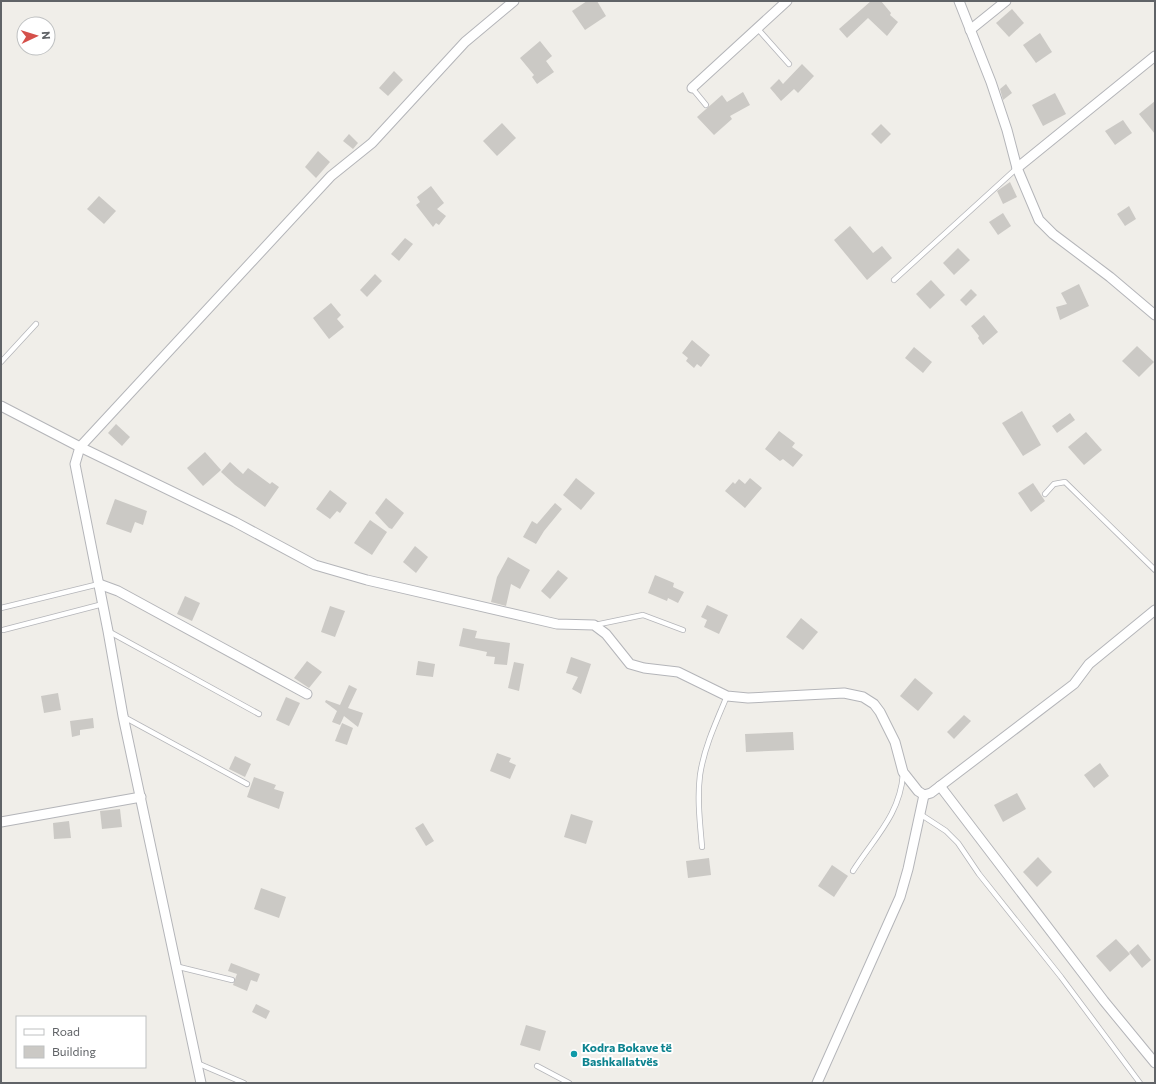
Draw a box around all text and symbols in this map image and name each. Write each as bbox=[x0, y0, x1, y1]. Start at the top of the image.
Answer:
north arrow bbox=[16, 16, 56, 56]
text: N bbox=[40, 31, 53, 40]
legend bbox=[16, 1016, 146, 1068]
text: Road bbox=[52, 1024, 80, 1038]
place label: Kodra Bokave të Bashkallatvës bbox=[582, 1040, 672, 1068]
text: Building bbox=[52, 1044, 96, 1058]
marker: Kodra Bokave të Bashkallatvës bbox=[569, 1049, 579, 1059]

